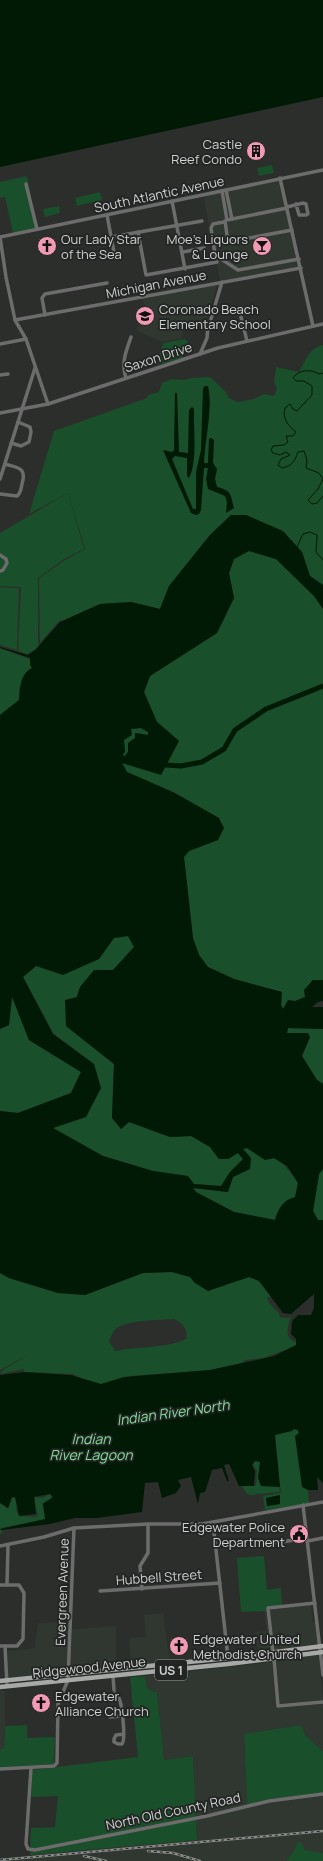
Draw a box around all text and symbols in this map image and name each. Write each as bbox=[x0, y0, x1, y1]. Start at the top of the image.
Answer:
place label: Castle Reef Condo bbox=[171, 135, 242, 168]
building icon: Castle Reef Condo bbox=[245, 140, 267, 162]
street label: South Atlantic Avenue bbox=[92, 171, 226, 217]
place label: Our Lady Star of the Sea bbox=[61, 230, 142, 263]
place label: Moe's Liquors & Lounge bbox=[166, 230, 248, 263]
church icon: Our Lady Star of the Sea bbox=[36, 235, 58, 257]
bar icon: Moe's Liquors & Lounge bbox=[251, 235, 273, 257]
street label: Michigan Avenue bbox=[104, 265, 208, 303]
place label: Coronado Beach Elementary School bbox=[159, 300, 271, 333]
school or university icon: Coronado Beach Elementary School bbox=[134, 305, 156, 327]
street label: Saxon Drive bbox=[122, 337, 195, 376]
water label: Indian River North bbox=[115, 1395, 231, 1429]
water label: Indian River Lagoon bbox=[49, 1429, 133, 1464]
place label: Edgewater Police Department bbox=[182, 1518, 285, 1551]
public building icon: Edgewater Police Department bbox=[288, 1523, 310, 1545]
street label: Evergreen Avenue bbox=[51, 1537, 73, 1646]
street label: Hubbell Street bbox=[115, 1565, 203, 1589]
place label: Edgewater United Methodist Church bbox=[193, 1630, 302, 1663]
church icon: Edgewater United Methodist Church bbox=[168, 1635, 190, 1657]
street label: Ridgewood Avenue bbox=[31, 1652, 147, 1682]
road number: US 1 bbox=[155, 1660, 187, 1680]
place label: Edgewater Alliance Church bbox=[55, 1687, 149, 1720]
church icon: Edgewater Alliance Church bbox=[30, 1692, 52, 1714]
street label: North Old County Road bbox=[104, 1788, 242, 1834]

